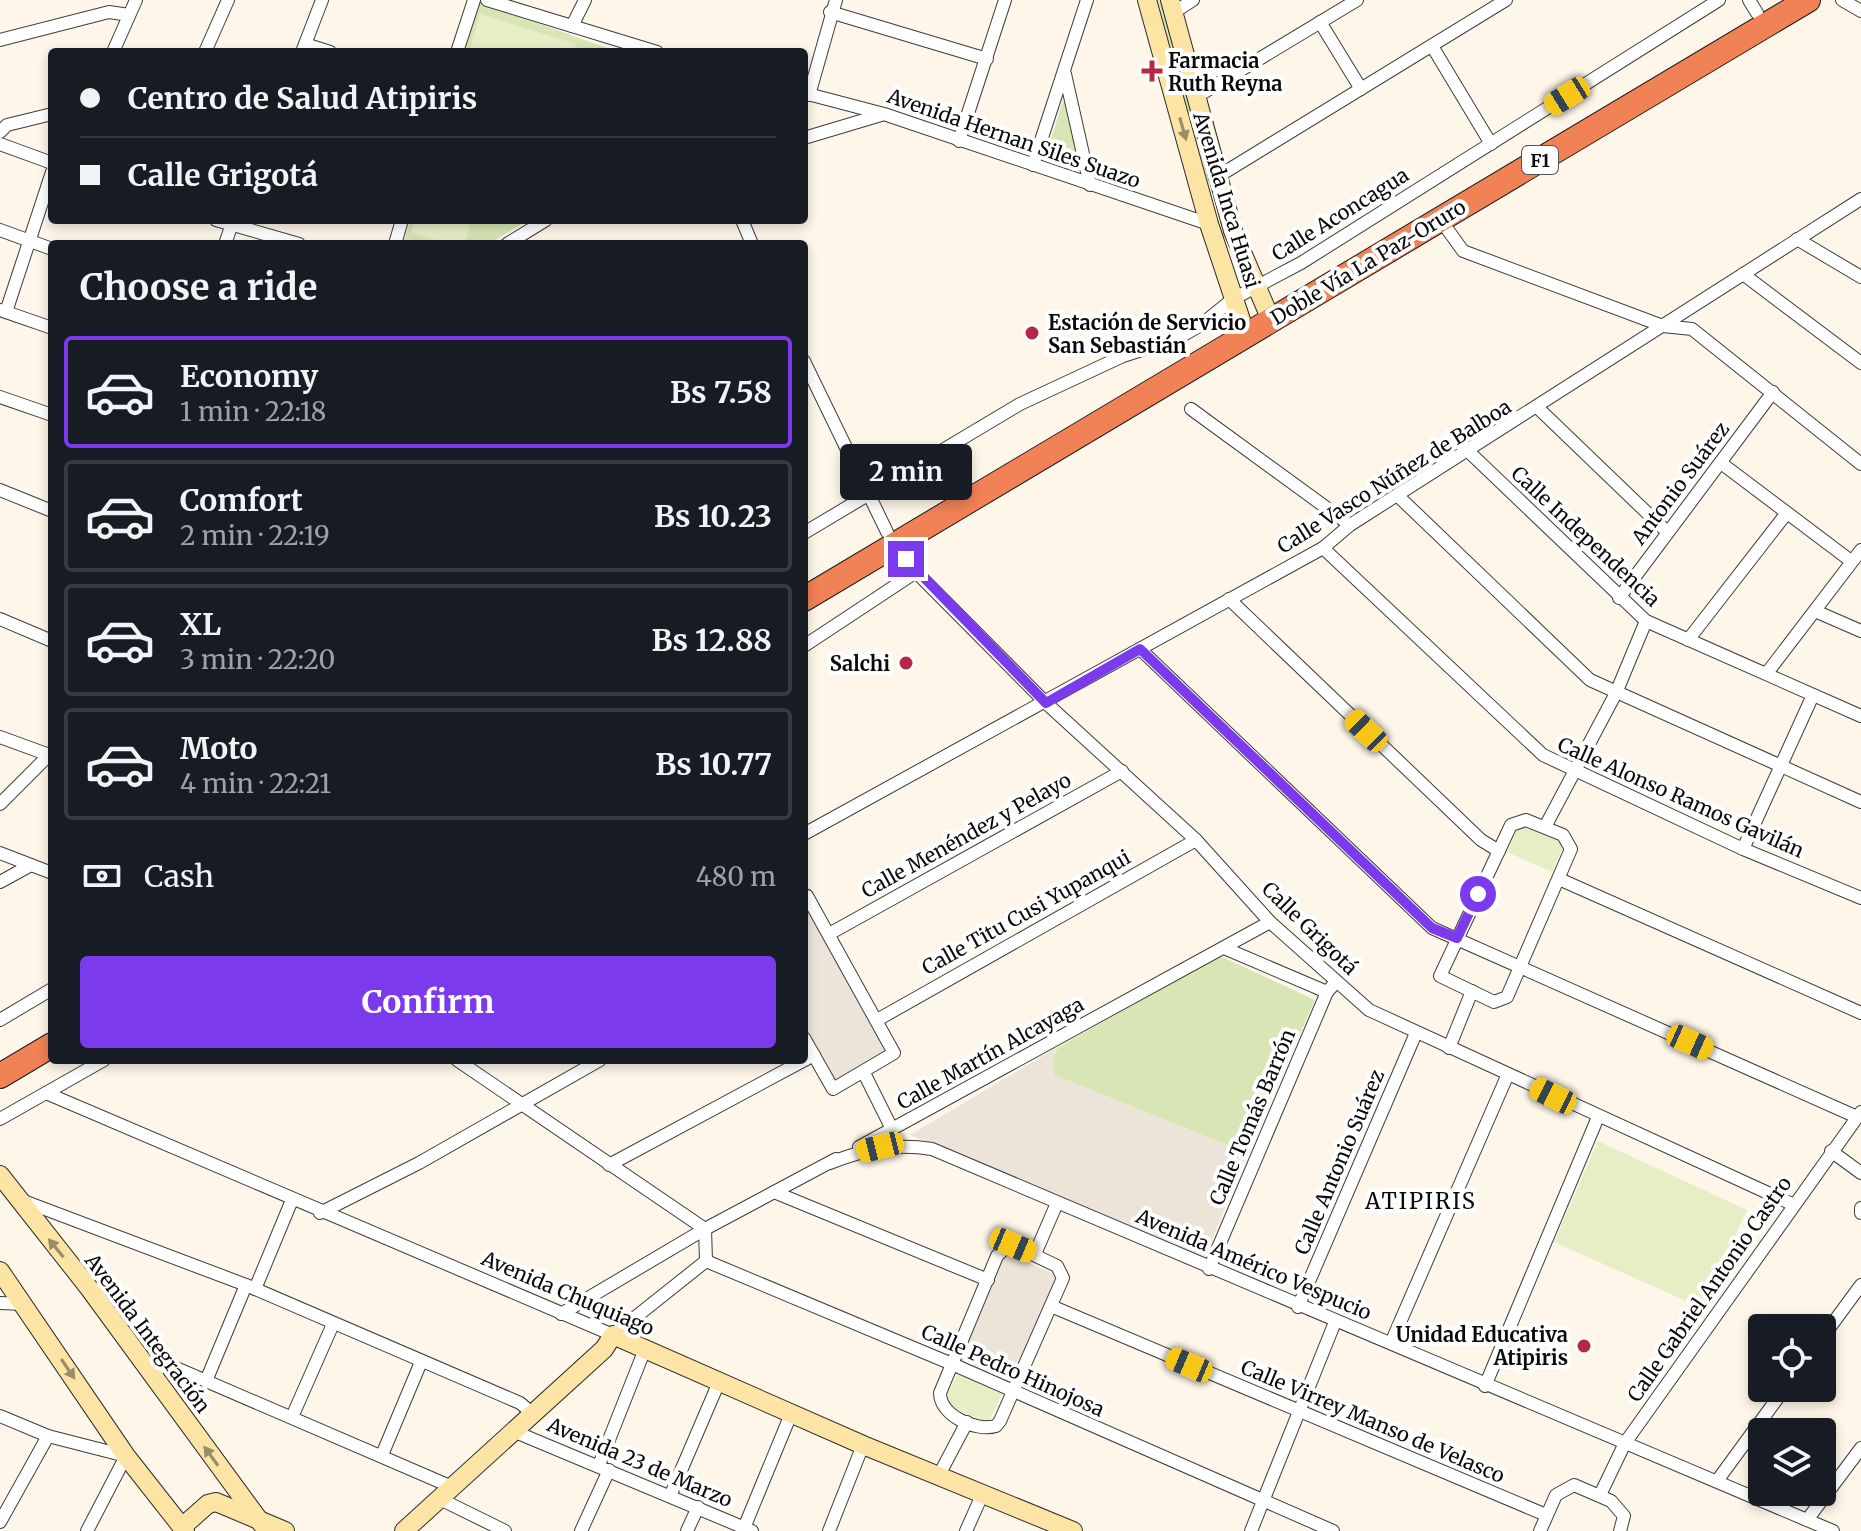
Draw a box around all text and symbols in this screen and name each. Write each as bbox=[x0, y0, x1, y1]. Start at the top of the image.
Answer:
place label: Farmacia Ruth Reyna bbox=[1168, 48, 1283, 96]
marker: Farmacia Ruth Reyna bbox=[1143, 62, 1161, 80]
car bbox=[1540, 73, 1594, 119]
text: Centro de Salud Atipiris bbox=[128, 79, 477, 117]
street label: Avenida Hernan Siles Suazo bbox=[883, 83, 1144, 193]
street label: Avenida Inca Huasi bbox=[1188, 108, 1266, 291]
one-way arrow bbox=[1177, 117, 1189, 142]
road number: F1 bbox=[1522, 146, 1558, 174]
text: Calle Grigotá bbox=[128, 156, 318, 194]
street label: Calle Aconcagua bbox=[1267, 162, 1413, 266]
street label: Doble Vía La Paz-Oruro bbox=[1266, 194, 1470, 330]
text: Choose a ride bbox=[80, 265, 317, 310]
place label: Estación de Servicio San Sebastián bbox=[1048, 310, 1246, 358]
marker: Estación de Servicio San Sebastián bbox=[1023, 324, 1041, 342]
icon: car bbox=[84, 356, 156, 428]
text: Economy bbox=[180, 357, 318, 395]
text: Bs 7.58 bbox=[670, 373, 772, 411]
street label: Calle Vasco Núñez de Balboa bbox=[1272, 393, 1516, 558]
text: 1 min · 22:18 bbox=[180, 395, 326, 428]
street label: Antonio Suárez bbox=[1625, 417, 1734, 550]
callout: 2 min bbox=[840, 443, 972, 499]
text: 2 min bbox=[869, 455, 943, 488]
street label: Calle Independencia bbox=[1506, 461, 1666, 612]
icon: car bbox=[84, 480, 156, 552]
text: Comfort bbox=[180, 481, 303, 519]
text: Bs 10.23 bbox=[654, 497, 772, 535]
text: 2 min · 22:19 bbox=[180, 519, 330, 552]
route end bbox=[888, 541, 924, 577]
icon: car bbox=[84, 604, 156, 676]
text: XL bbox=[180, 605, 221, 643]
text: Bs 12.88 bbox=[651, 621, 772, 659]
text: 3 min · 22:20 bbox=[180, 643, 335, 676]
place label: Salchi bbox=[830, 651, 890, 676]
marker: Salchi bbox=[897, 654, 915, 672]
car bbox=[1340, 706, 1392, 756]
icon: car bbox=[84, 728, 156, 800]
text: Moto bbox=[180, 729, 258, 767]
street label: Calle Alonso Ramos Gavilán bbox=[1554, 731, 1808, 863]
text: Bs 10.77 bbox=[655, 745, 772, 783]
text: 4 min · 22:21 bbox=[180, 767, 331, 800]
street label: Calle Menéndez y Pelayo bbox=[857, 767, 1075, 903]
street label: Calle Titu Cusi Yupanqui bbox=[917, 844, 1135, 980]
icon: cash bbox=[80, 854, 124, 898]
text: Cash bbox=[144, 857, 214, 895]
text: 480 m bbox=[696, 860, 776, 893]
street label: Calle Grigotá bbox=[1257, 876, 1363, 980]
route start bbox=[1460, 876, 1496, 912]
button: Confirm bbox=[80, 956, 776, 1048]
street label: Calle Martín Alcayaga bbox=[892, 991, 1088, 1115]
car bbox=[1663, 1021, 1717, 1063]
street label: Calle Tomás Barrón bbox=[1204, 1025, 1300, 1209]
street label: Calle Antonio Suárez bbox=[1289, 1066, 1389, 1258]
car bbox=[1526, 1075, 1580, 1117]
car bbox=[854, 1130, 906, 1164]
street label: Calle Gabriel Antonio Castro bbox=[1622, 1171, 1797, 1406]
district label: ATIPIRIS bbox=[1364, 1187, 1477, 1215]
street label: Avenida Américo Vespucio bbox=[1132, 1203, 1376, 1325]
car bbox=[986, 1225, 1040, 1265]
one-way arrow bbox=[48, 1238, 65, 1258]
street label: Avenida Chuquiago bbox=[477, 1245, 658, 1341]
street label: Avenida Integración bbox=[79, 1248, 216, 1418]
map controls bbox=[1748, 1314, 1836, 1506]
button: locate bbox=[1748, 1314, 1836, 1402]
street label: Calle Pedro Hinojosa bbox=[918, 1318, 1109, 1422]
place label: Unidad Educativa Atipiris bbox=[1396, 1322, 1568, 1370]
marker: Unidad Educativa Atipiris bbox=[1575, 1337, 1593, 1355]
car bbox=[1162, 1345, 1216, 1385]
street label: Calle Virrey Manso de Velasco bbox=[1237, 1354, 1509, 1488]
one-way arrow bbox=[60, 1358, 74, 1380]
street label: Avenida 23 de Marzo bbox=[543, 1411, 737, 1512]
button: layers bbox=[1748, 1418, 1836, 1506]
one-way arrow bbox=[204, 1446, 219, 1467]

